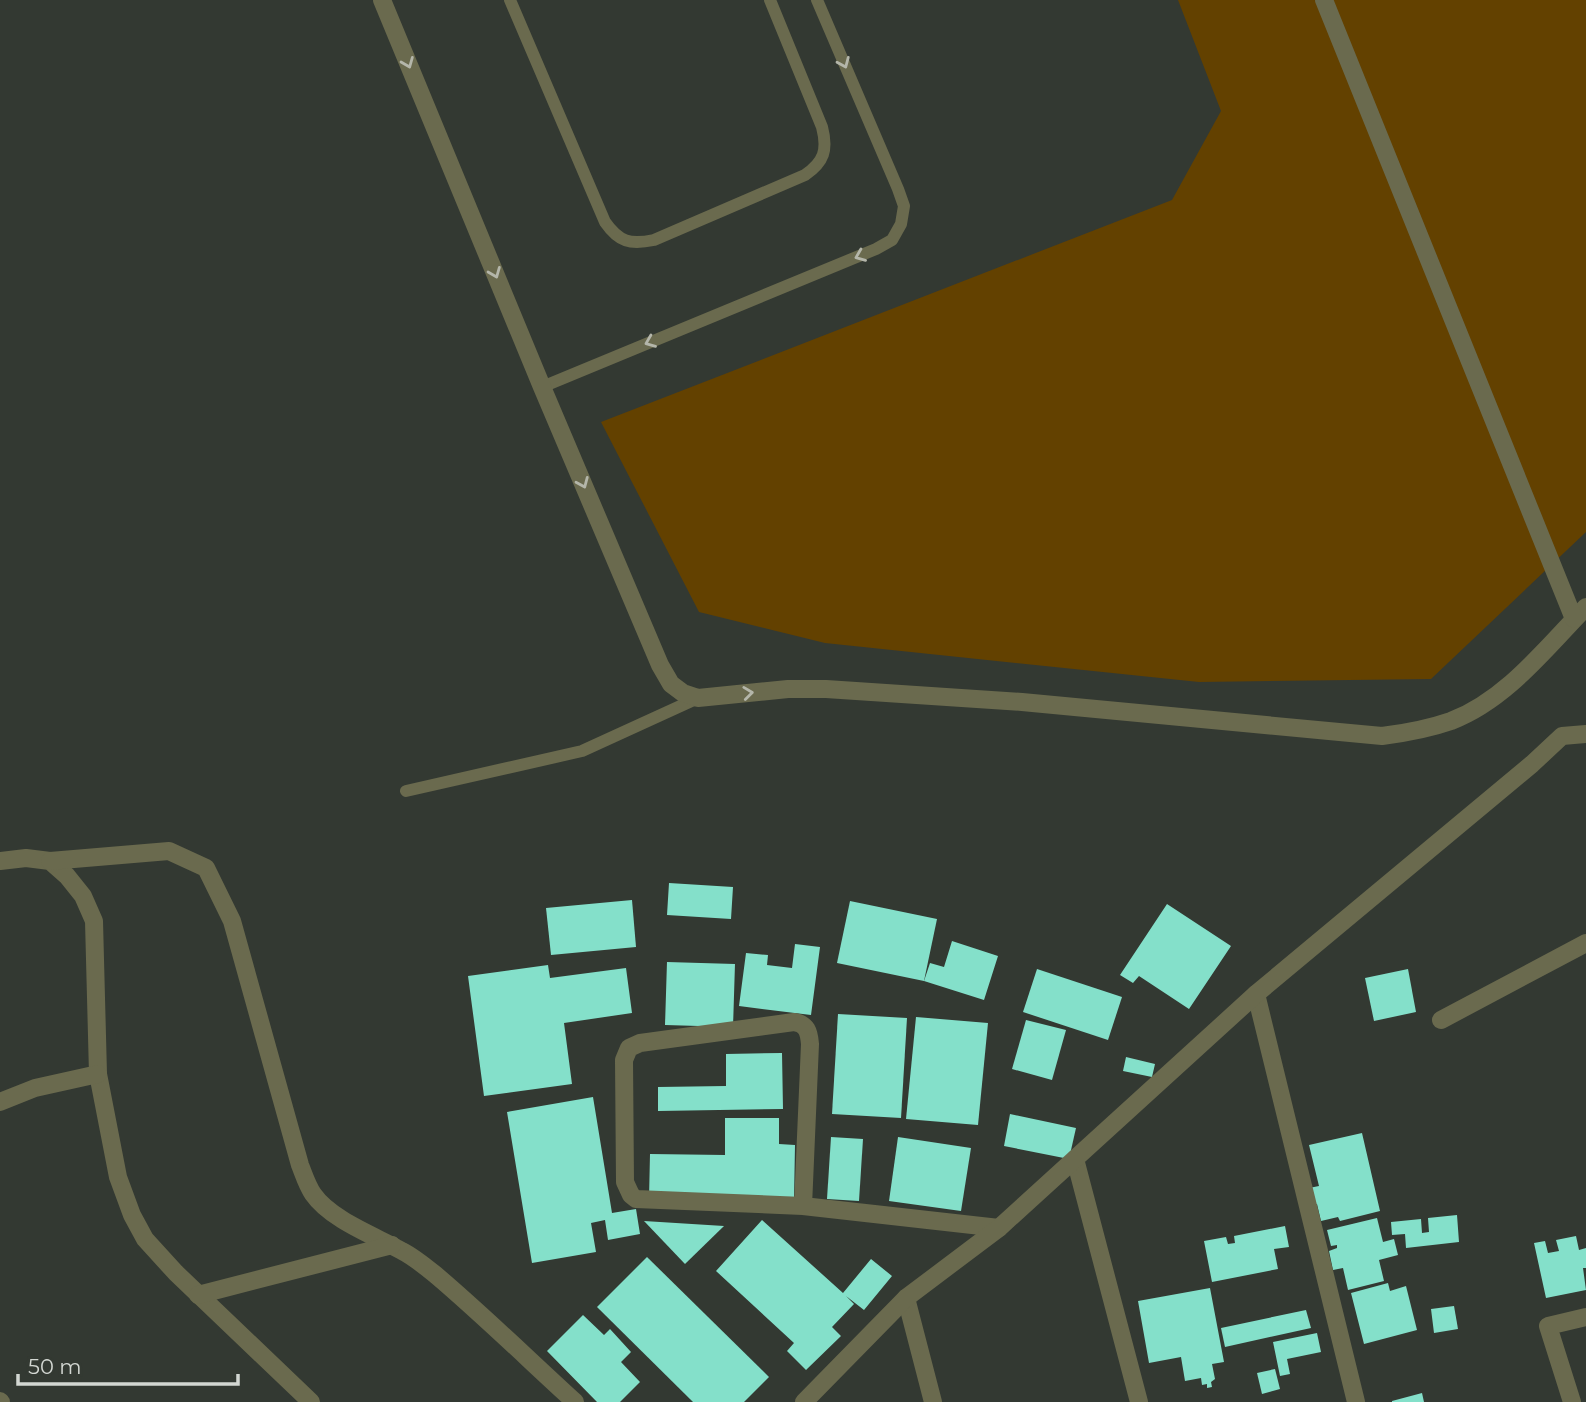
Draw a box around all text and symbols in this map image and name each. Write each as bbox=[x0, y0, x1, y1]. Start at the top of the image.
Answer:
one-way arrow bbox=[836, 55, 850, 68]
one-way arrow bbox=[400, 56, 414, 68]
one-way arrow bbox=[855, 248, 868, 262]
one-way arrow bbox=[487, 266, 501, 279]
one-way arrow bbox=[645, 334, 657, 348]
one-way arrow bbox=[575, 476, 589, 488]
one-way arrow bbox=[743, 685, 754, 700]
scale bar bbox=[18, 1342, 238, 1386]
text: 50 m bbox=[28, 1354, 82, 1379]

